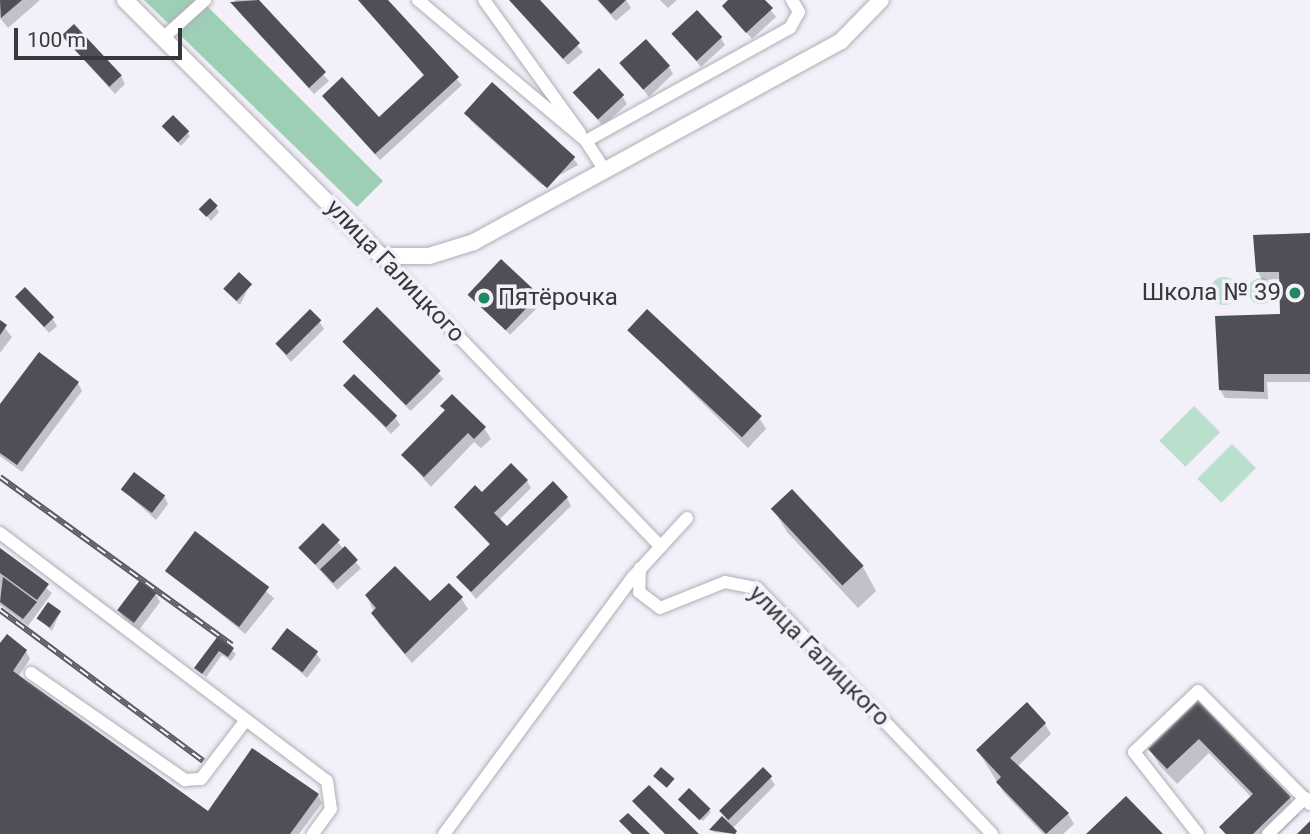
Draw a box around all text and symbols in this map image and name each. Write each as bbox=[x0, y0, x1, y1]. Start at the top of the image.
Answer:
scale bar bbox=[18, 14, 186, 58]
text: 100 m bbox=[27, 28, 86, 52]
street label: улица Галицкого bbox=[319, 194, 471, 348]
place label: Школа № 39 bbox=[1142, 279, 1281, 307]
place label: Пятёрочка bbox=[498, 284, 618, 312]
marker: Школа № 39 bbox=[1287, 285, 1303, 301]
marker: Пятёрочка bbox=[476, 290, 492, 306]
street label: улица Галицкого bbox=[742, 579, 896, 733]

